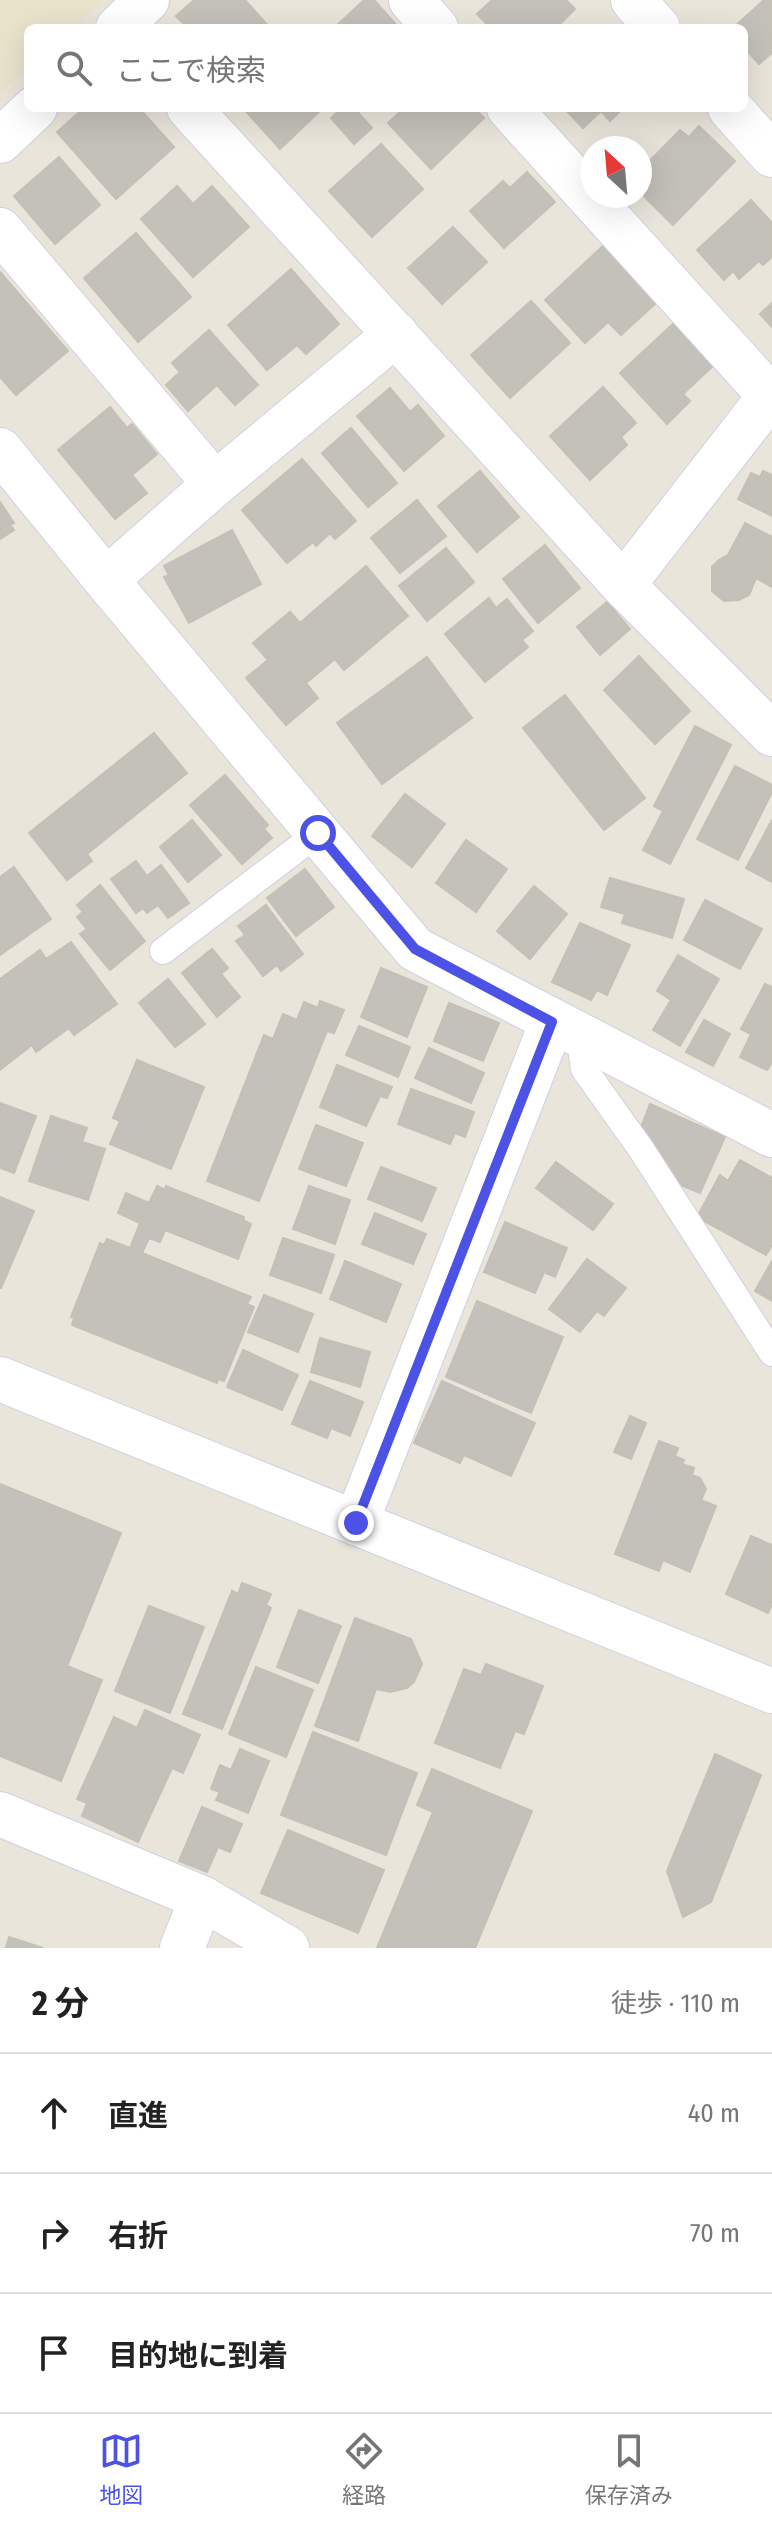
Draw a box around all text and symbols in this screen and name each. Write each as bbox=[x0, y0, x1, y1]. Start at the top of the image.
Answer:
search box bbox=[24, 24, 748, 112]
icon: search bbox=[52, 46, 96, 90]
text: ここで検索 bbox=[116, 53, 266, 89]
north arrow bbox=[580, 136, 652, 208]
route start bbox=[300, 815, 336, 851]
route end bbox=[338, 1505, 374, 1541]
text: 2 分 bbox=[32, 1983, 89, 2024]
text: 徒歩 · 110 m bbox=[611, 1988, 740, 2019]
icon: ahead bbox=[32, 2091, 76, 2135]
text: 直進 bbox=[108, 2098, 168, 2134]
text: 40 m bbox=[688, 2098, 740, 2129]
icon: right bbox=[32, 2211, 76, 2255]
text: 右折 bbox=[108, 2218, 168, 2254]
text: 70 m bbox=[690, 2218, 740, 2249]
icon: arrive bbox=[32, 2331, 76, 2375]
text: 目的地に到着 bbox=[108, 2338, 288, 2374]
tab: 地図 bbox=[99, 2429, 143, 2509]
tab: 経路 bbox=[342, 2429, 386, 2509]
tab: 保存済み bbox=[585, 2429, 673, 2509]

